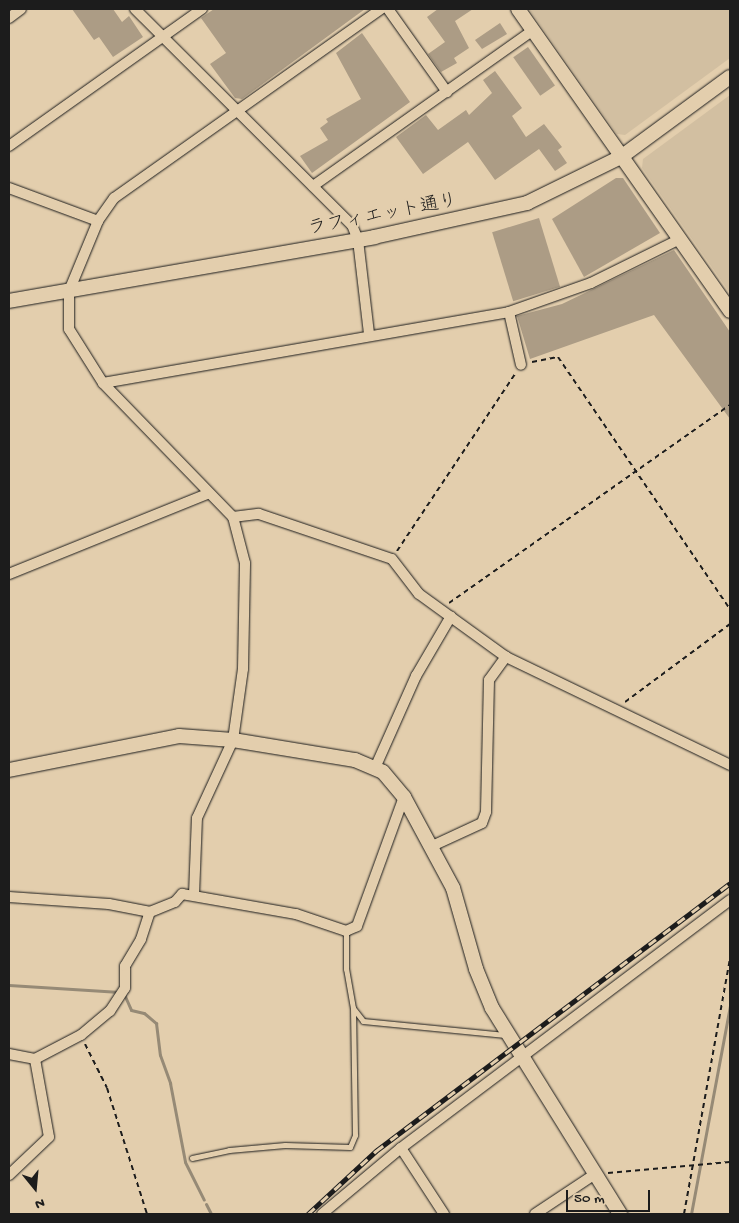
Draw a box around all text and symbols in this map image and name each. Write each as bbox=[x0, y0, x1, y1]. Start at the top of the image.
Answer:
street label: ラフィエット通り bbox=[306, 190, 460, 242]
north arrow bbox=[10, 1163, 60, 1213]
scale bar bbox=[569, 1180, 653, 1212]
text: 50 m bbox=[574, 1190, 605, 1208]
text: N bbox=[33, 1193, 46, 1212]

